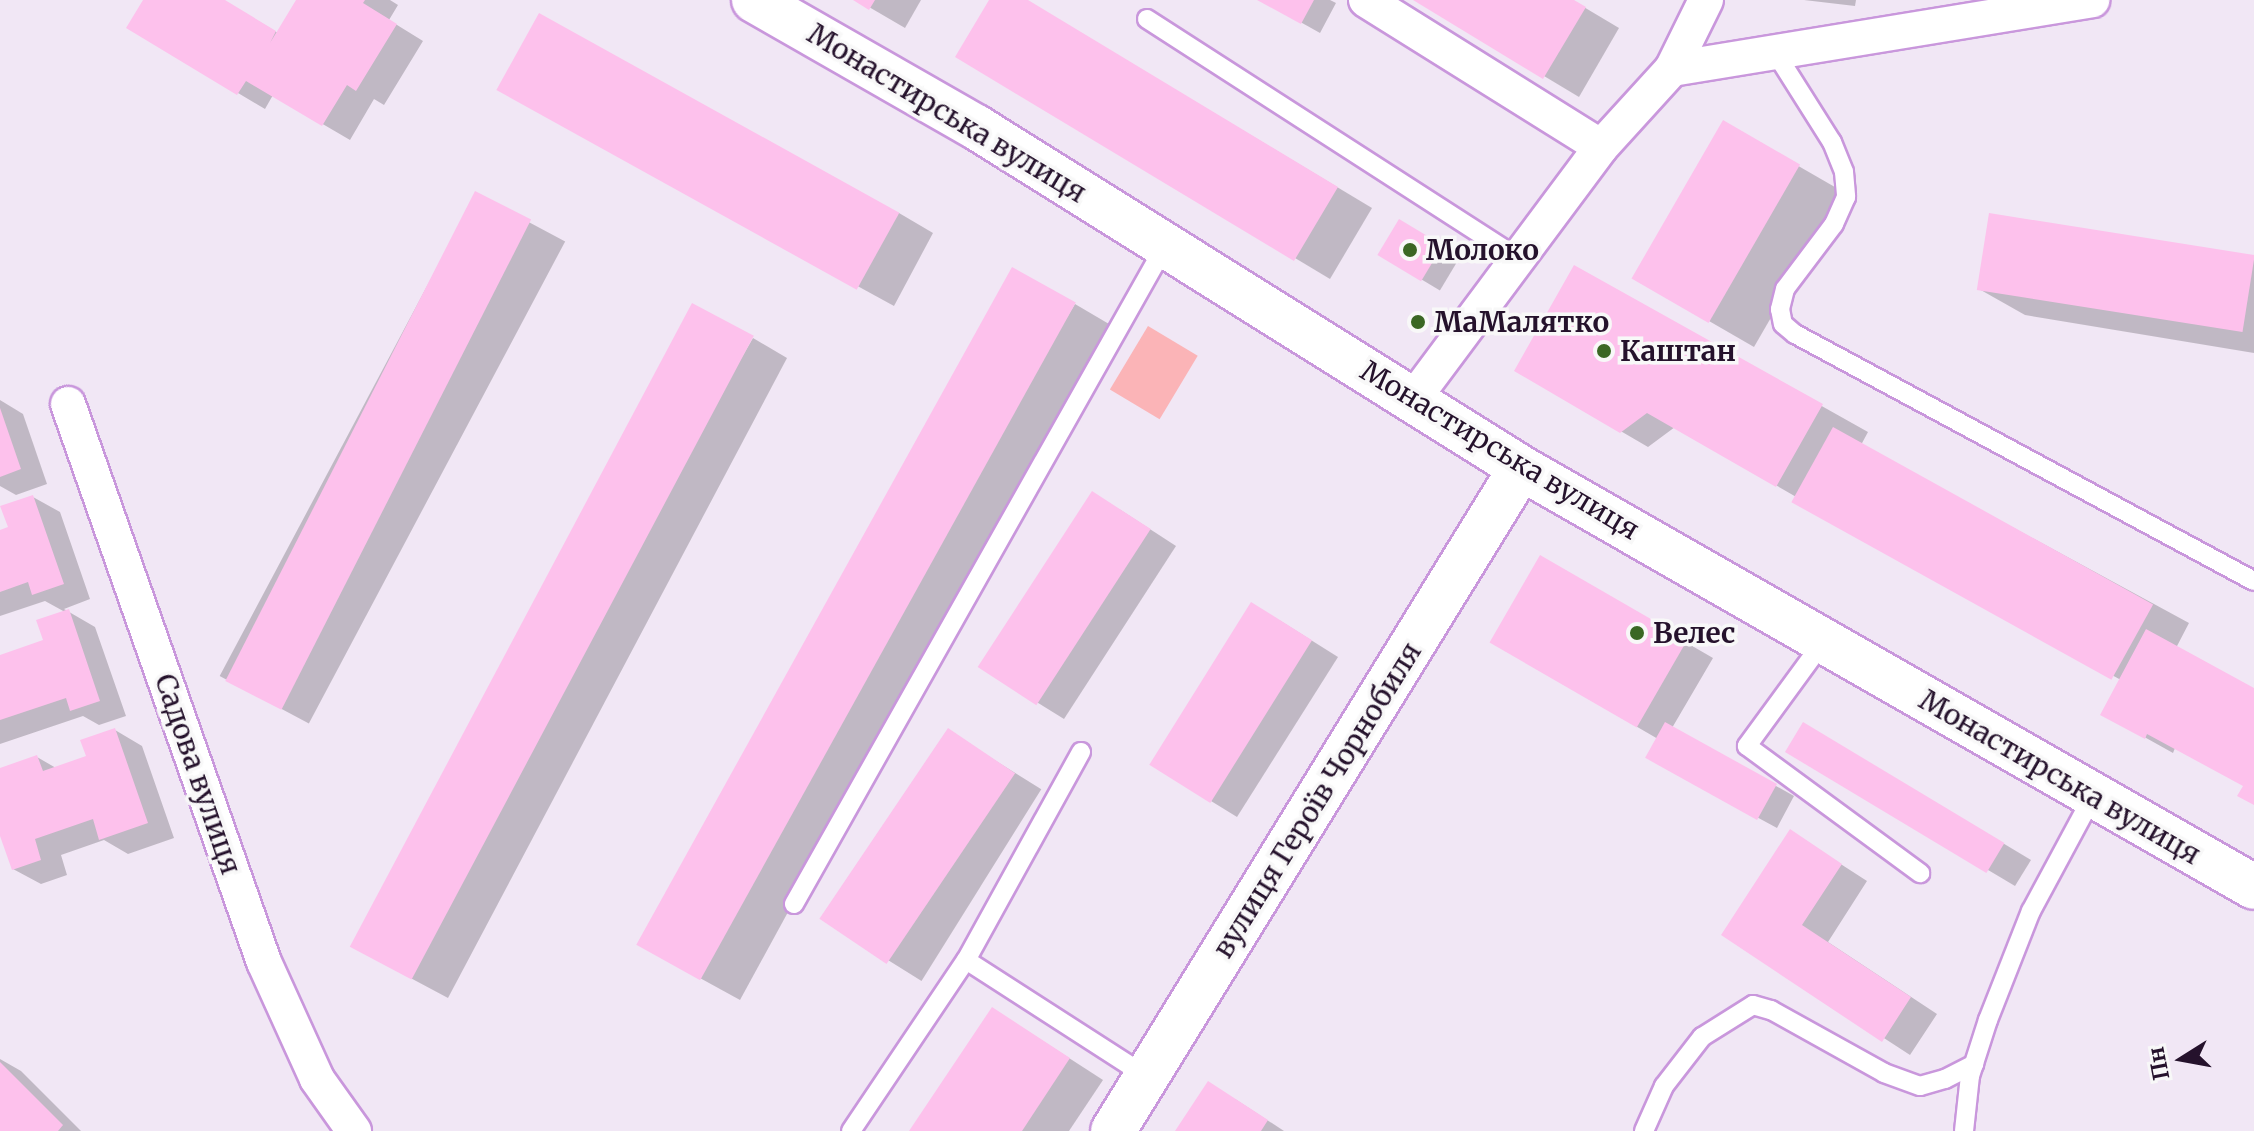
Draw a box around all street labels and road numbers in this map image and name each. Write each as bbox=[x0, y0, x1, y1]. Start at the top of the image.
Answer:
street label: Монастирська вулиця bbox=[802, 17, 1092, 209]
street label: Монастирська вулиця bbox=[1355, 354, 1645, 546]
street label: вулиця Героїв Чорнобиля bbox=[1206, 636, 1428, 964]
street label: Садова вулиця bbox=[148, 670, 248, 878]
street label: Монастирська вулиця bbox=[1914, 683, 2206, 871]

